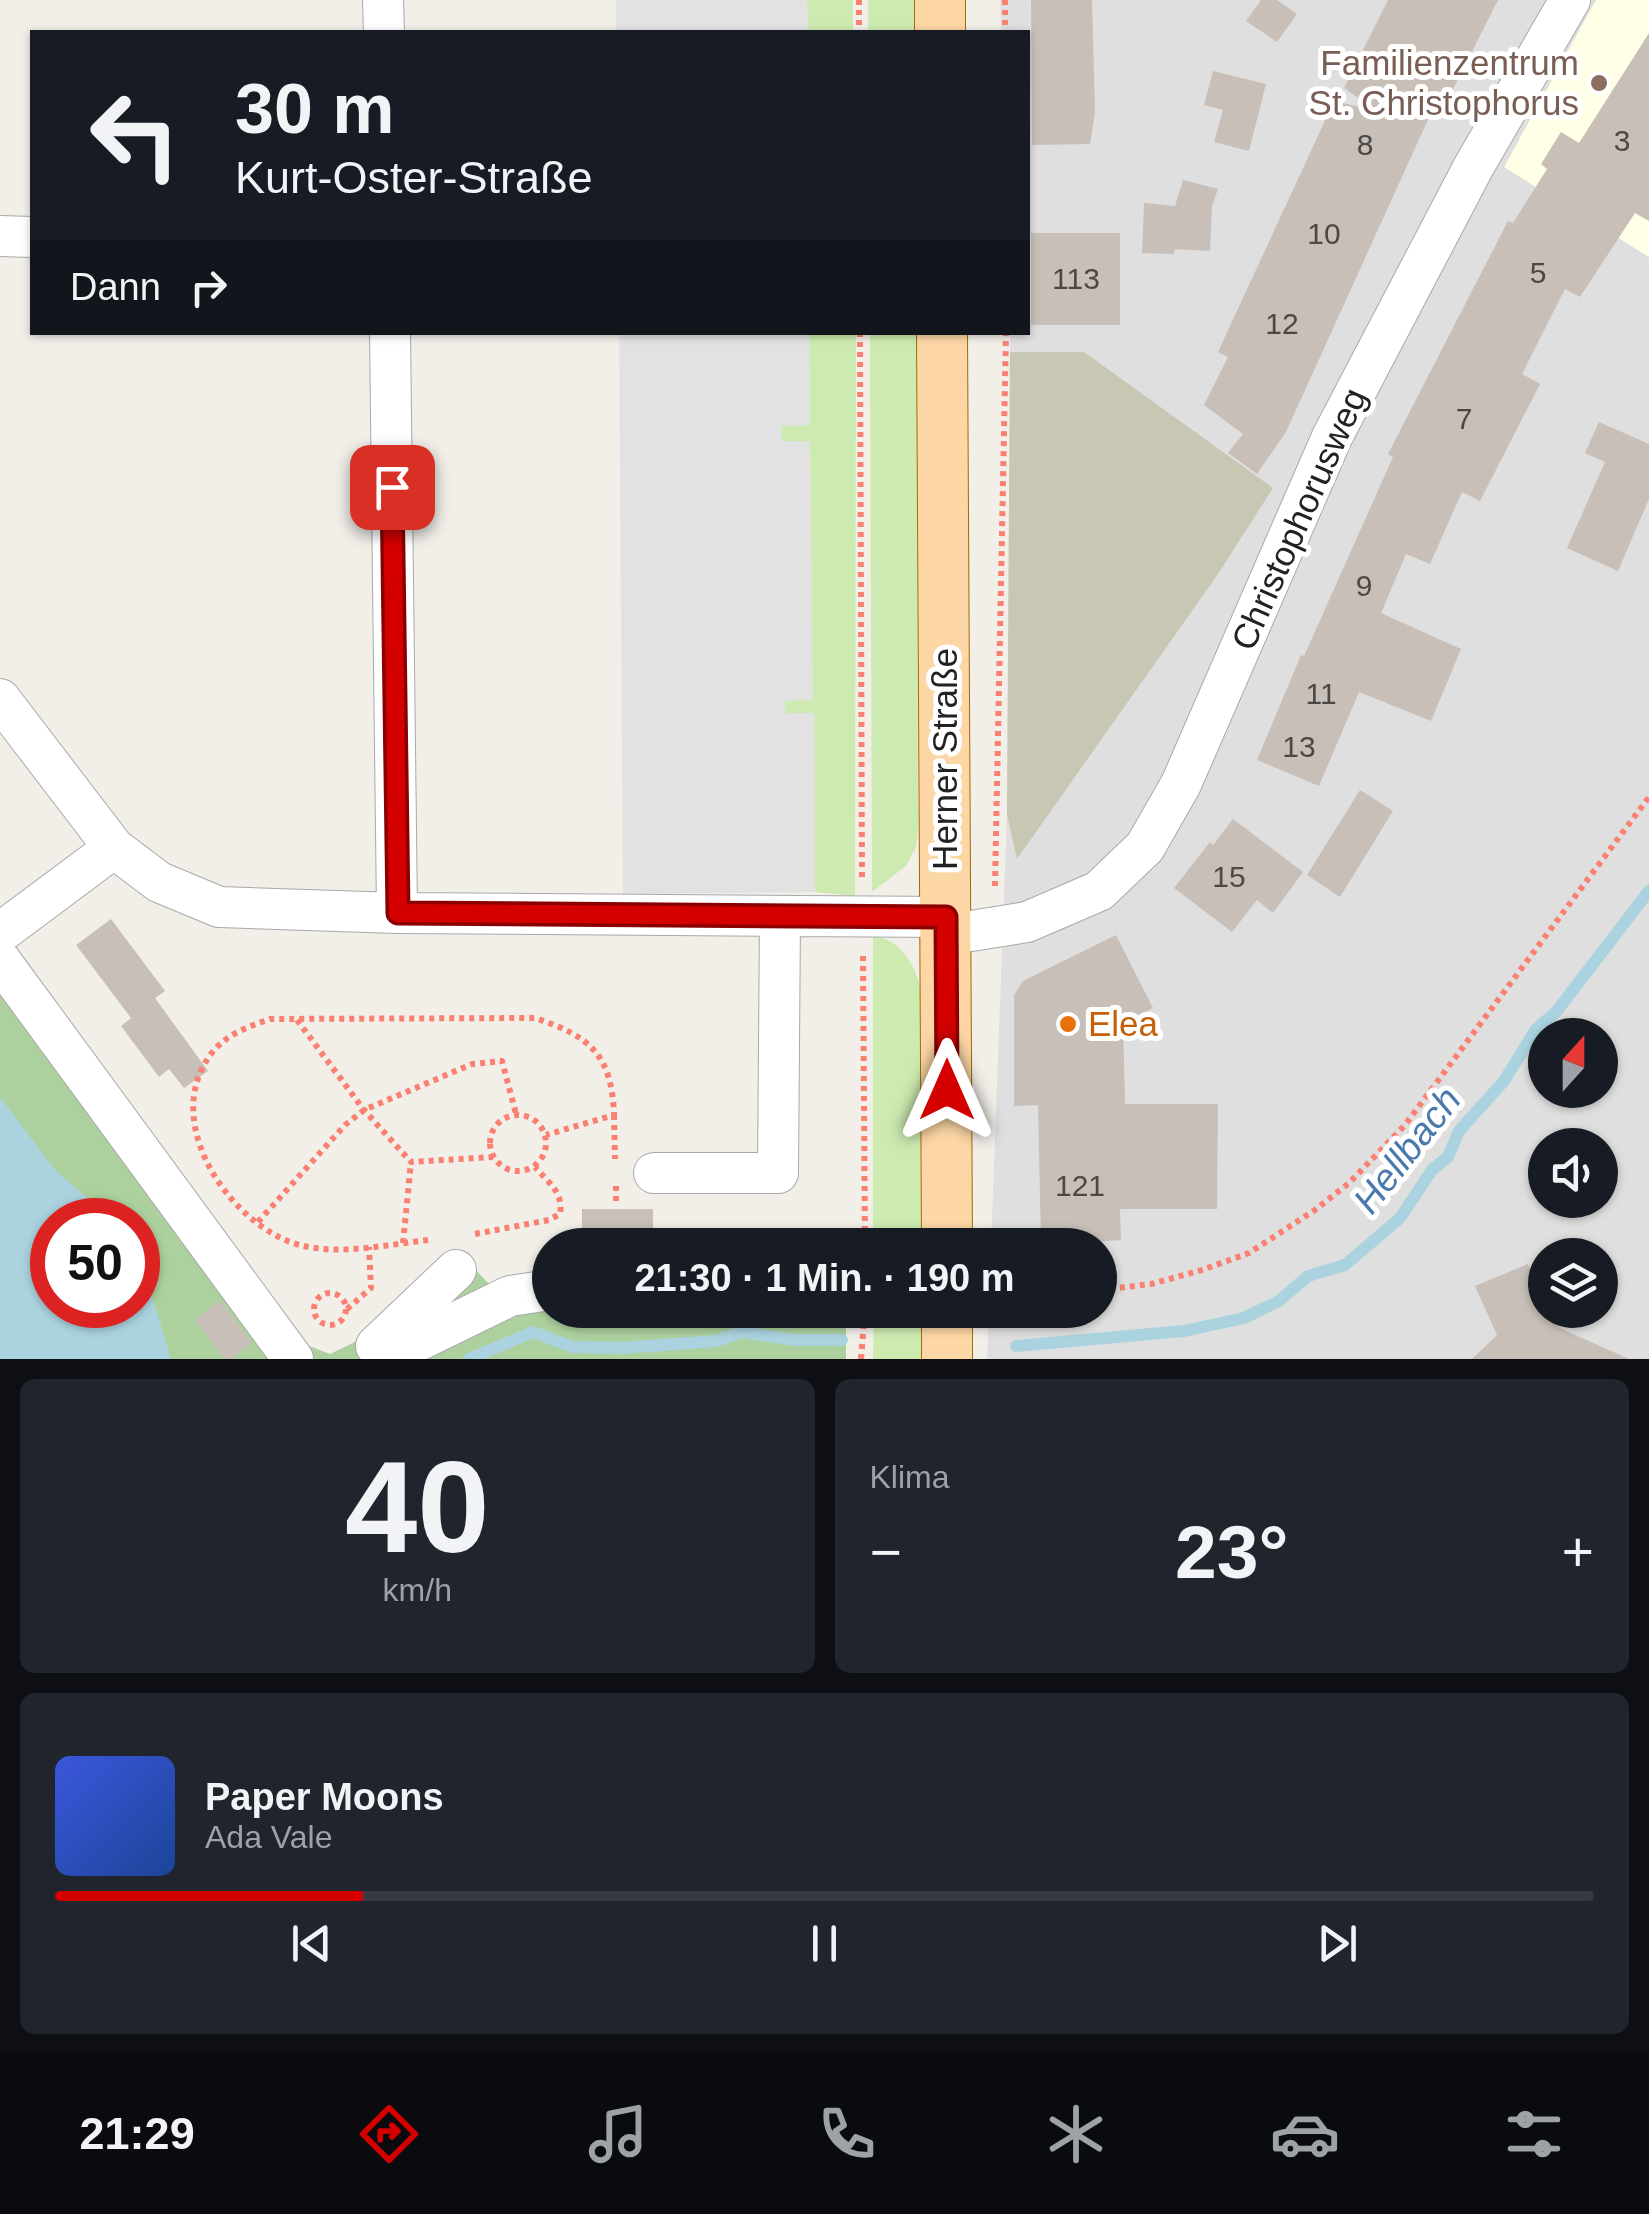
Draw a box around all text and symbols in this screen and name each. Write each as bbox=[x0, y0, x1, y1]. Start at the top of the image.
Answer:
place label: Familienzentrum St. Christophorus bbox=[1309, 43, 1579, 122]
icon: left bbox=[70, 70, 200, 200]
text: 30 m bbox=[235, 70, 395, 148]
marker: Familienzentrum St. Christophorus bbox=[1588, 72, 1610, 94]
house number: 3 bbox=[1614, 124, 1630, 157]
house number: 8 bbox=[1357, 128, 1373, 161]
text: Kurt-Oster-Straße bbox=[235, 152, 593, 203]
house number: 10 bbox=[1307, 217, 1341, 250]
house number: 5 bbox=[1530, 256, 1546, 289]
icon: right bbox=[181, 260, 236, 315]
house number: 113 bbox=[1052, 262, 1100, 295]
text: Dann bbox=[70, 266, 161, 308]
house number: 12 bbox=[1265, 307, 1299, 340]
street label: Christophorusweg bbox=[1223, 382, 1374, 656]
house number: 7 bbox=[1456, 402, 1472, 435]
pin bbox=[350, 445, 435, 530]
icon: arrive bbox=[365, 460, 420, 515]
house number: 9 bbox=[1356, 569, 1372, 602]
street label: Herner Straße bbox=[925, 648, 964, 870]
house number: 11 bbox=[1305, 677, 1337, 710]
house number: 13 bbox=[1282, 730, 1316, 763]
house number: 15 bbox=[1212, 860, 1246, 893]
place label: Elea bbox=[1088, 1004, 1159, 1043]
marker: Elea bbox=[1057, 1013, 1079, 1035]
north arrow bbox=[1528, 1018, 1618, 1108]
map controls bbox=[1528, 1018, 1618, 1328]
position arrow bbox=[895, 1038, 999, 1142]
water label: Hellbach bbox=[1345, 1079, 1469, 1221]
button: sound bbox=[1528, 1128, 1618, 1218]
house number: 121 bbox=[1055, 1169, 1105, 1202]
speed limit sign: 50 bbox=[30, 1198, 160, 1328]
button: layers bbox=[1528, 1238, 1618, 1328]
text: 21:30 · 1 Min. · 190 m bbox=[634, 1257, 1015, 1299]
text: 40 bbox=[345, 1434, 490, 1580]
text: Klima bbox=[870, 1459, 950, 1495]
text: 23° bbox=[1175, 1510, 1288, 1594]
text: − bbox=[870, 1521, 902, 1583]
text: + bbox=[1562, 1521, 1594, 1583]
text: km/h bbox=[383, 1572, 452, 1608]
text: Paper Moons bbox=[205, 1776, 444, 1818]
text: Ada Vale bbox=[205, 1819, 333, 1855]
icon: previous bbox=[284, 1916, 339, 1971]
icon: pause bbox=[797, 1916, 852, 1971]
icon: next bbox=[1310, 1916, 1365, 1971]
icon: directions bbox=[354, 2099, 424, 2169]
icon: music bbox=[583, 2099, 653, 2169]
icon: phone bbox=[812, 2099, 882, 2169]
icon: climate bbox=[1041, 2099, 1111, 2169]
icon: car bbox=[1270, 2099, 1340, 2169]
icon: filters bbox=[1499, 2099, 1569, 2169]
text: 21:29 bbox=[80, 2108, 195, 2159]

